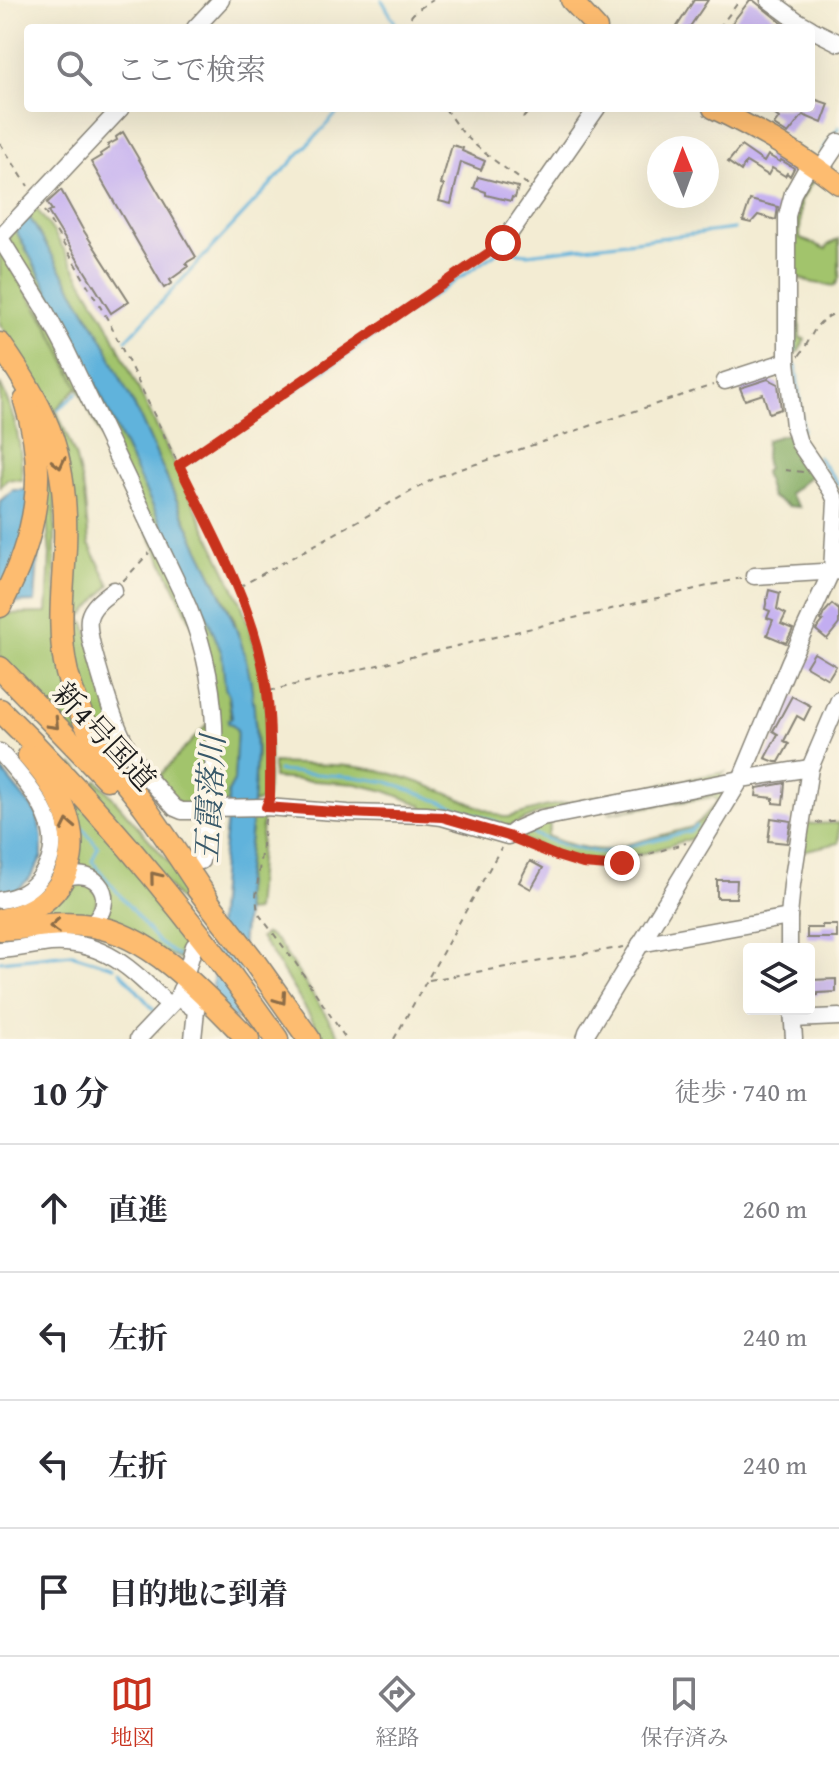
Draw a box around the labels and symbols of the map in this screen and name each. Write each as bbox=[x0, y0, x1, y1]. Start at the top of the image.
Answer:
north arrow bbox=[647, 136, 719, 208]
route start bbox=[485, 225, 521, 261]
one-way arrow bbox=[50, 456, 67, 470]
street label: 新4号国道 bbox=[43, 672, 167, 800]
one-way arrow bbox=[45, 715, 60, 729]
water label: 五霞落川 bbox=[182, 731, 236, 864]
one-way arrow bbox=[60, 819, 77, 833]
route end bbox=[604, 845, 640, 881]
one-way arrow bbox=[150, 872, 165, 886]
one-way arrow bbox=[48, 917, 61, 934]
one-way arrow bbox=[271, 990, 286, 1005]

